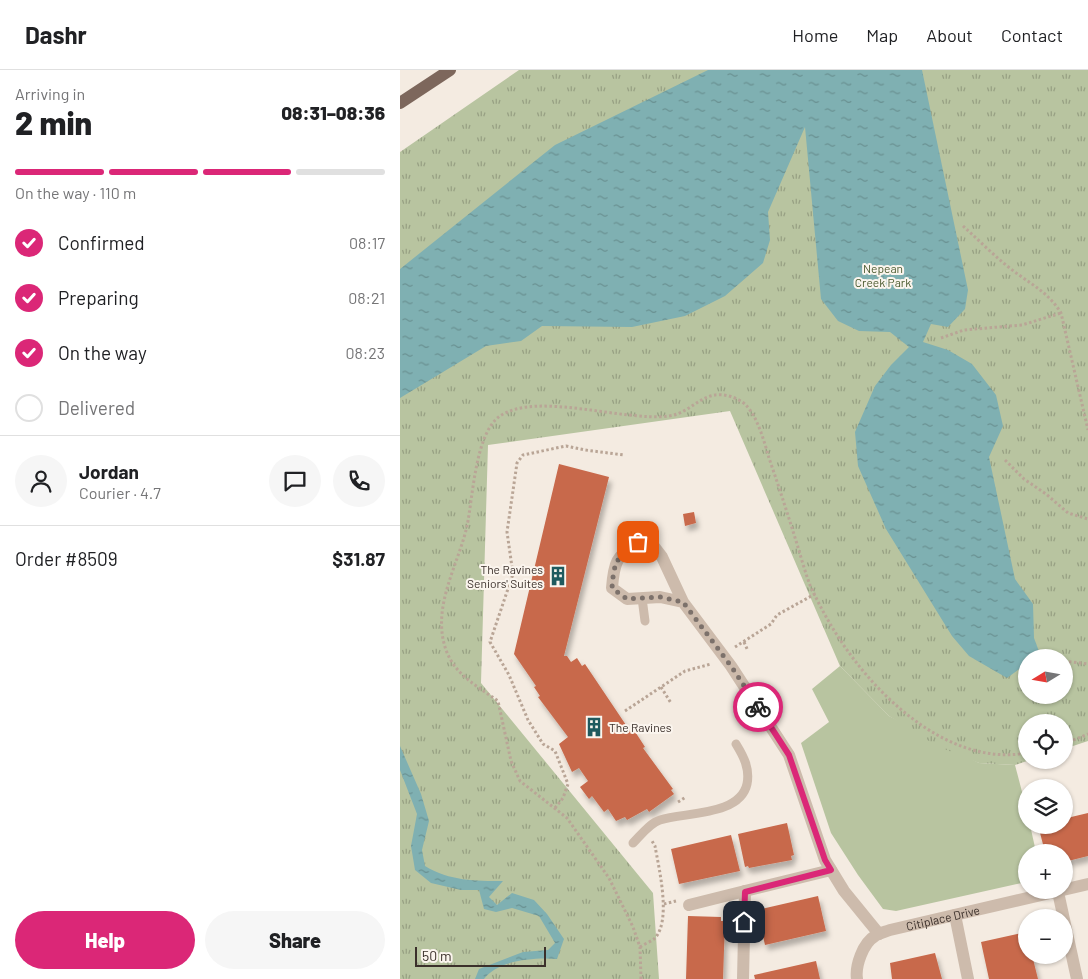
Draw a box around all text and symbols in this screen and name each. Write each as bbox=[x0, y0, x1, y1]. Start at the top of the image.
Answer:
text: Dashr bbox=[25, 20, 87, 49]
text: Home bbox=[792, 24, 838, 46]
text: Map bbox=[866, 24, 898, 46]
text: About bbox=[926, 24, 973, 46]
text: Contact bbox=[1001, 24, 1063, 46]
text: Arriving in bbox=[15, 84, 85, 103]
text: 08:31–08:36 bbox=[281, 101, 385, 124]
text: 2 min bbox=[15, 103, 92, 141]
text: On the way · 110 m bbox=[15, 183, 136, 202]
icon: check bbox=[15, 229, 43, 257]
text: Confirmed bbox=[58, 231, 145, 254]
text: 08:17 bbox=[349, 233, 385, 252]
park label: Nepean Creek Park bbox=[855, 261, 911, 289]
icon: check bbox=[15, 284, 43, 312]
text: Preparing bbox=[58, 286, 139, 309]
text: 08:21 bbox=[348, 288, 385, 307]
icon: check bbox=[15, 339, 43, 367]
text: On the way bbox=[58, 341, 147, 364]
text: 08:23 bbox=[345, 343, 385, 362]
text: Delivered bbox=[58, 396, 135, 419]
button: person bbox=[15, 455, 67, 507]
button: chat bbox=[269, 455, 321, 507]
button: phone bbox=[333, 455, 385, 507]
text: Jordan bbox=[79, 460, 139, 483]
text: Courier · 4.7 bbox=[79, 483, 161, 502]
pin bbox=[617, 521, 659, 563]
icon: bag bbox=[624, 528, 652, 556]
text: Order #8509 bbox=[15, 547, 118, 570]
text: $31.87 bbox=[332, 547, 385, 570]
place label: The Ravines Seniors' Suites bbox=[467, 562, 543, 590]
building icon: The Ravines Seniors' Suites bbox=[547, 565, 569, 587]
north arrow bbox=[1018, 649, 1072, 704]
map controls bbox=[1018, 649, 1073, 964]
courier bbox=[733, 682, 783, 732]
icon: bike bbox=[744, 693, 772, 721]
button: locate bbox=[1018, 714, 1073, 769]
building icon: The Ravines bbox=[583, 716, 605, 738]
place label: The Ravines bbox=[609, 720, 672, 734]
button: layers bbox=[1018, 779, 1073, 834]
button: + bbox=[1018, 844, 1073, 899]
pin bbox=[723, 901, 765, 943]
street label: Citiplace Drive bbox=[905, 902, 981, 933]
icon: home bbox=[730, 908, 758, 936]
button: − bbox=[1018, 909, 1073, 964]
button: Help bbox=[15, 911, 195, 969]
button: Share bbox=[205, 911, 385, 969]
scale bar bbox=[415, 944, 546, 967]
text: 50 m bbox=[422, 947, 451, 964]

